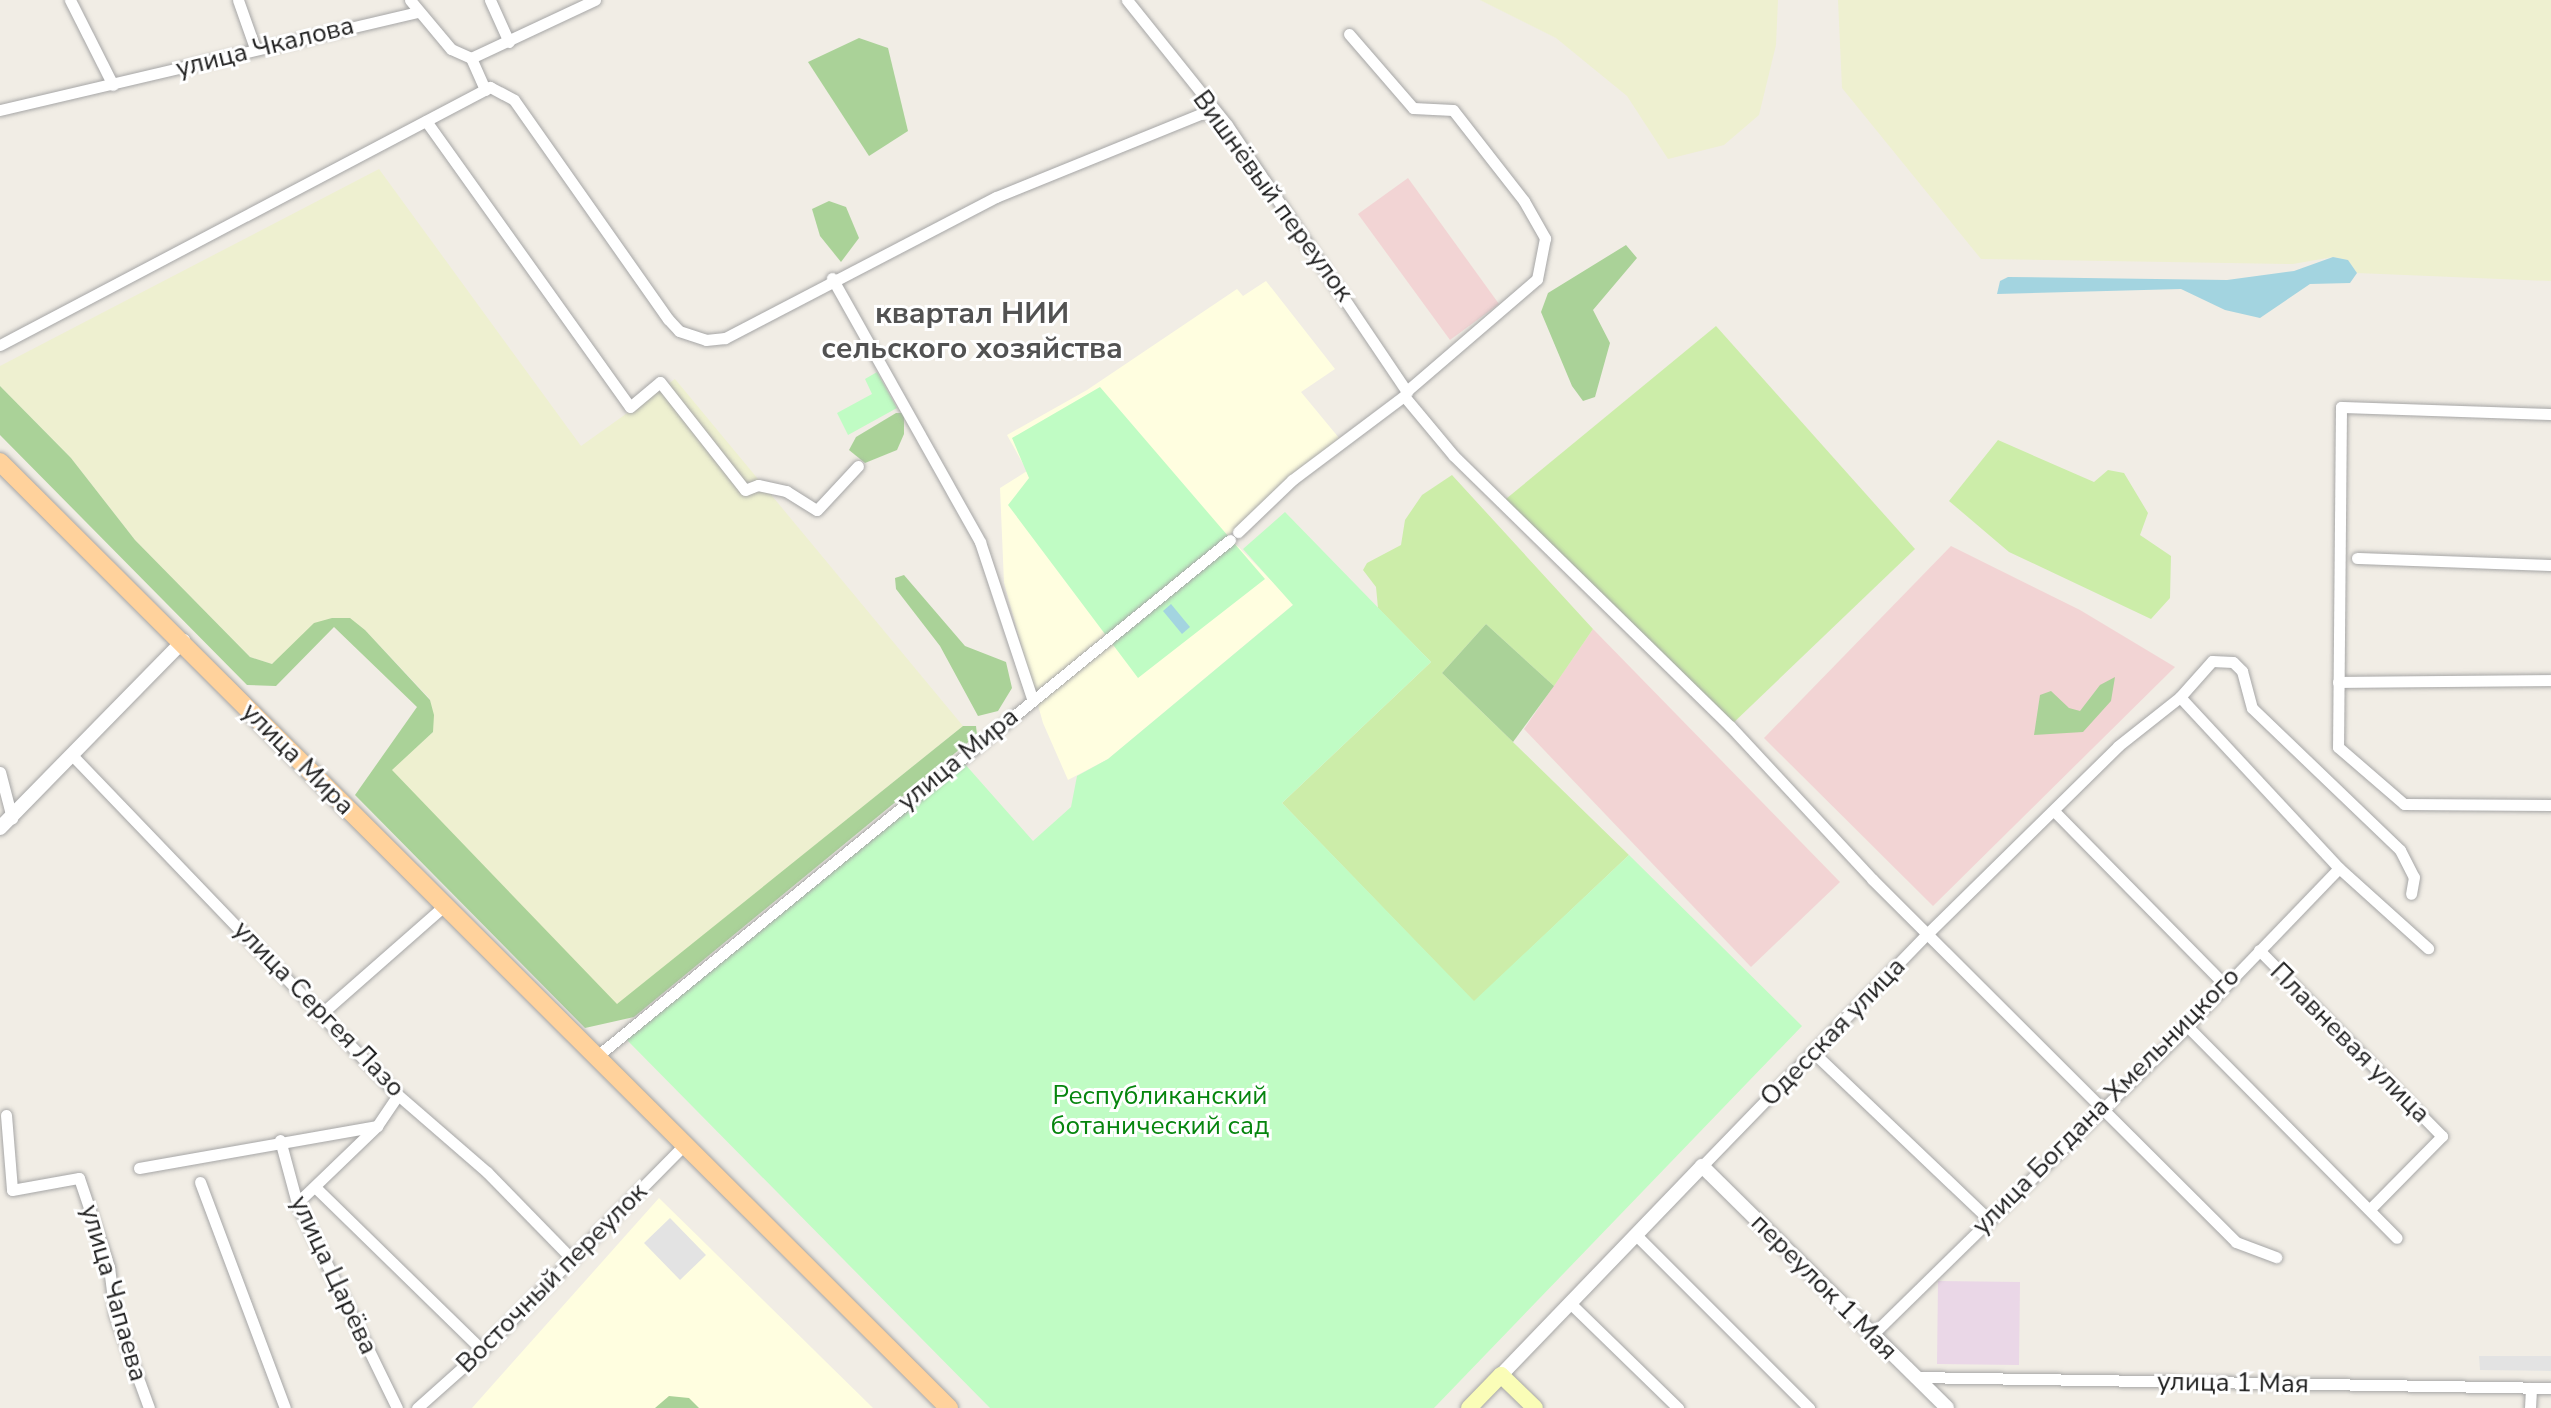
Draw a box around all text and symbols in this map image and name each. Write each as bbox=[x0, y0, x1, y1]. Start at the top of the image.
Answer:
street label: улица Чкалова bbox=[173, 10, 357, 84]
street label: Вишнёвый переулок bbox=[1186, 85, 1360, 307]
district label: квартал НИИ сельского хозяйства bbox=[821, 296, 1123, 366]
street label: улица Мира bbox=[235, 696, 361, 822]
street label: улица Мира bbox=[891, 701, 1025, 817]
street label: улица Сергея Лазо bbox=[227, 914, 411, 1104]
street label: Одесская улица bbox=[1754, 951, 1912, 1113]
street label: Плавневая улица bbox=[2263, 956, 2437, 1130]
street label: улица Богдана Хмельницкого bbox=[1966, 961, 2246, 1241]
park label: Республиканский ботанический сад bbox=[1051, 1080, 1269, 1142]
street label: Восточный переулок bbox=[450, 1176, 654, 1380]
street label: улица Царёва bbox=[284, 1191, 384, 1359]
street label: улица Чапаева bbox=[74, 1201, 154, 1385]
street label: переулок 1 Мая bbox=[1744, 1207, 1904, 1367]
street label: улица 1 Мая bbox=[2157, 1366, 2309, 1400]

